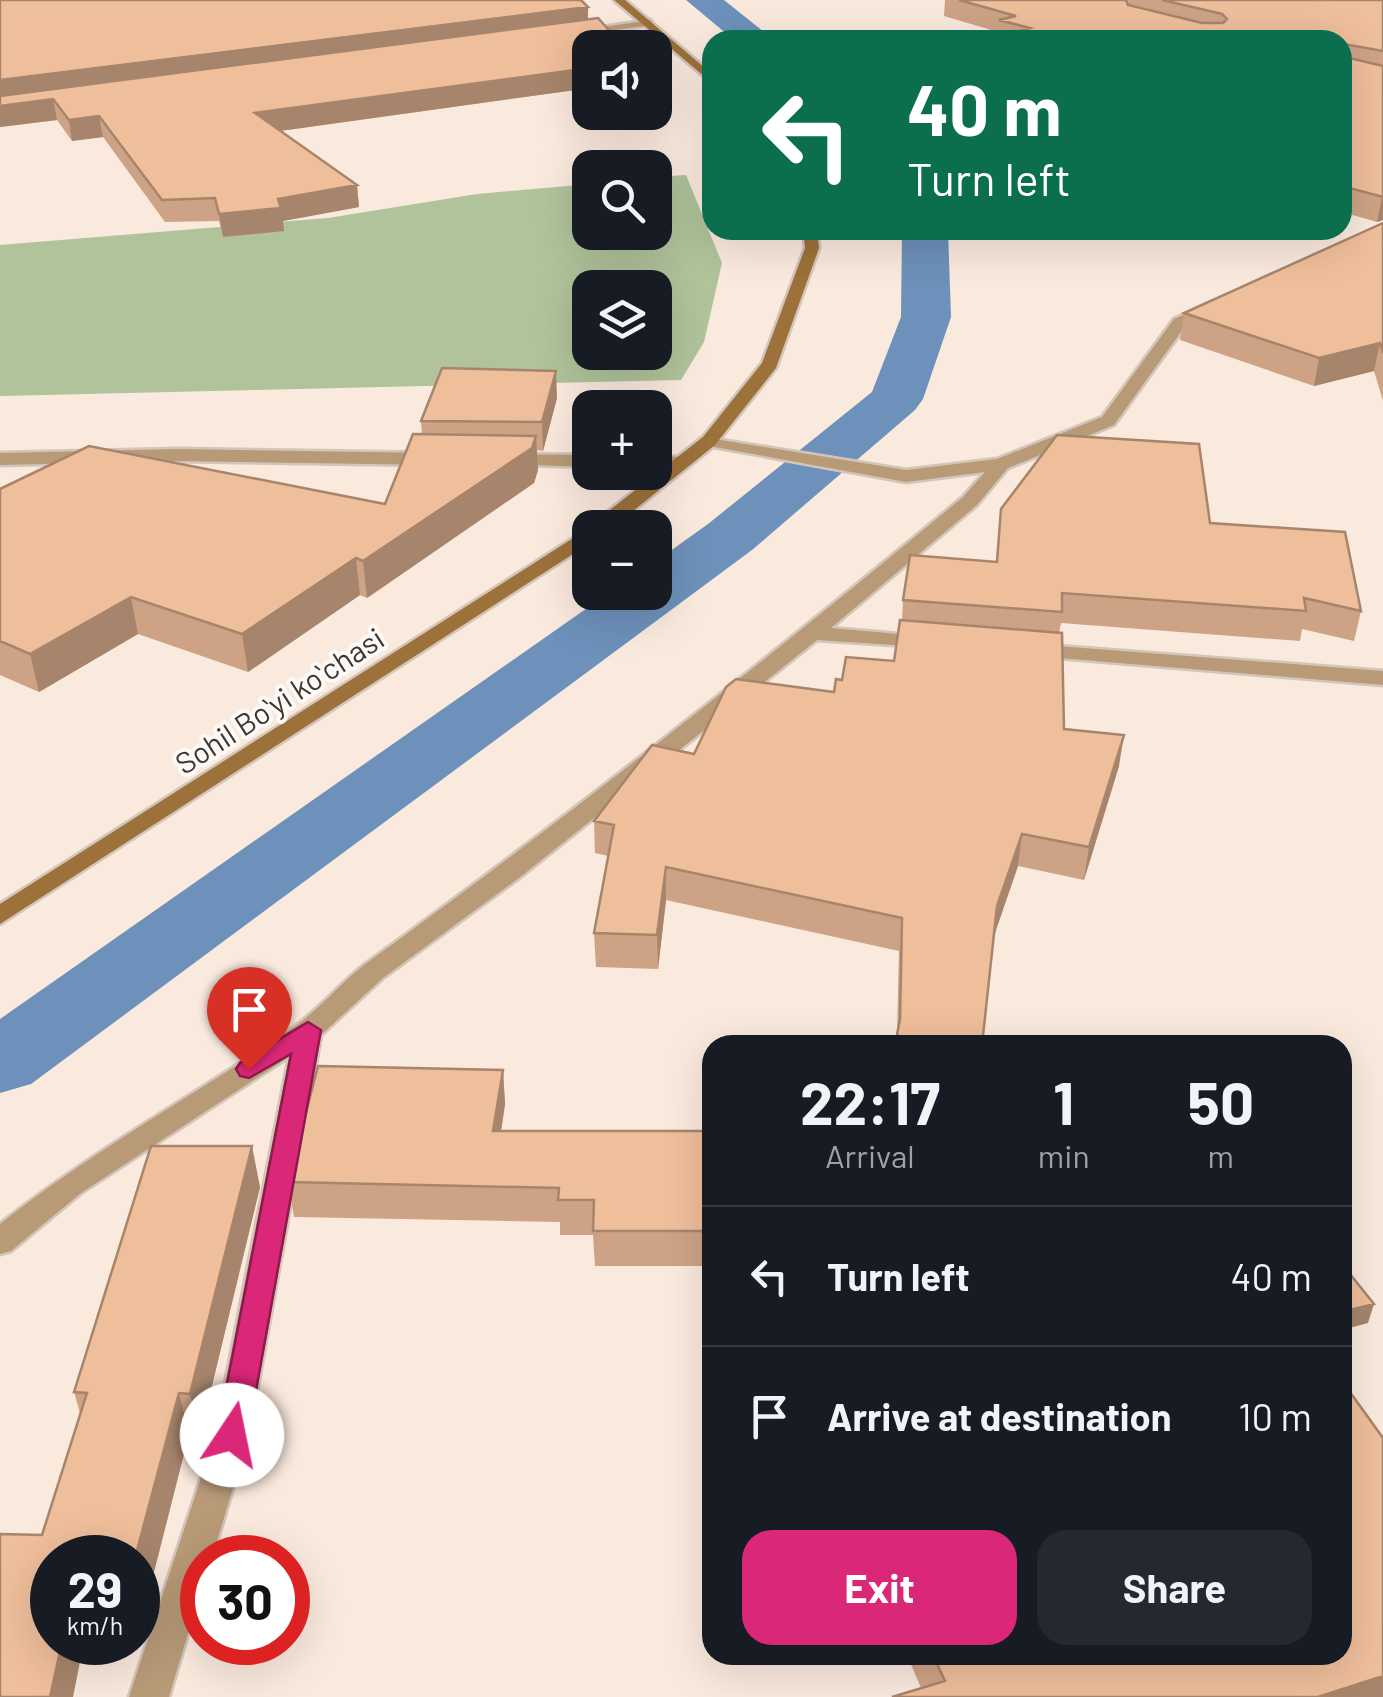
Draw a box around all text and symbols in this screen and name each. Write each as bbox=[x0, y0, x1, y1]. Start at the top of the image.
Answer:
map controls bbox=[572, 30, 672, 610]
button: sound bbox=[572, 30, 672, 130]
text: 40 m bbox=[907, 66, 1062, 150]
icon: left bbox=[742, 70, 872, 200]
button: search bbox=[572, 150, 672, 250]
text: Turn left bbox=[907, 151, 1071, 205]
button: layers bbox=[572, 270, 672, 370]
button: + bbox=[572, 390, 672, 490]
button: − bbox=[572, 510, 672, 610]
street label: Sohil Boʻyi koʻchasi bbox=[168, 619, 390, 781]
pin bbox=[207, 967, 292, 1070]
icon: arrive bbox=[222, 982, 277, 1037]
text: 22:17 bbox=[800, 1065, 940, 1137]
text: 1 bbox=[1053, 1065, 1074, 1137]
text: 50 bbox=[1188, 1065, 1254, 1137]
text: Arrival bbox=[825, 1136, 915, 1174]
text: min bbox=[1038, 1136, 1090, 1174]
text: m bbox=[1208, 1136, 1234, 1174]
icon: left bbox=[742, 1249, 797, 1304]
text: Turn left bbox=[827, 1253, 970, 1299]
text: 40 m bbox=[1231, 1253, 1312, 1299]
position arrow bbox=[180, 1383, 284, 1487]
icon: arrive bbox=[742, 1389, 797, 1444]
text: Arrive at destination bbox=[827, 1393, 1172, 1439]
text: 10 m bbox=[1238, 1393, 1312, 1439]
button: Exit bbox=[742, 1530, 1017, 1645]
button: Share bbox=[1037, 1530, 1312, 1645]
speed limit sign: 30 bbox=[180, 1535, 310, 1665]
text: 29 bbox=[68, 1558, 122, 1618]
text: km/h bbox=[67, 1610, 123, 1640]

